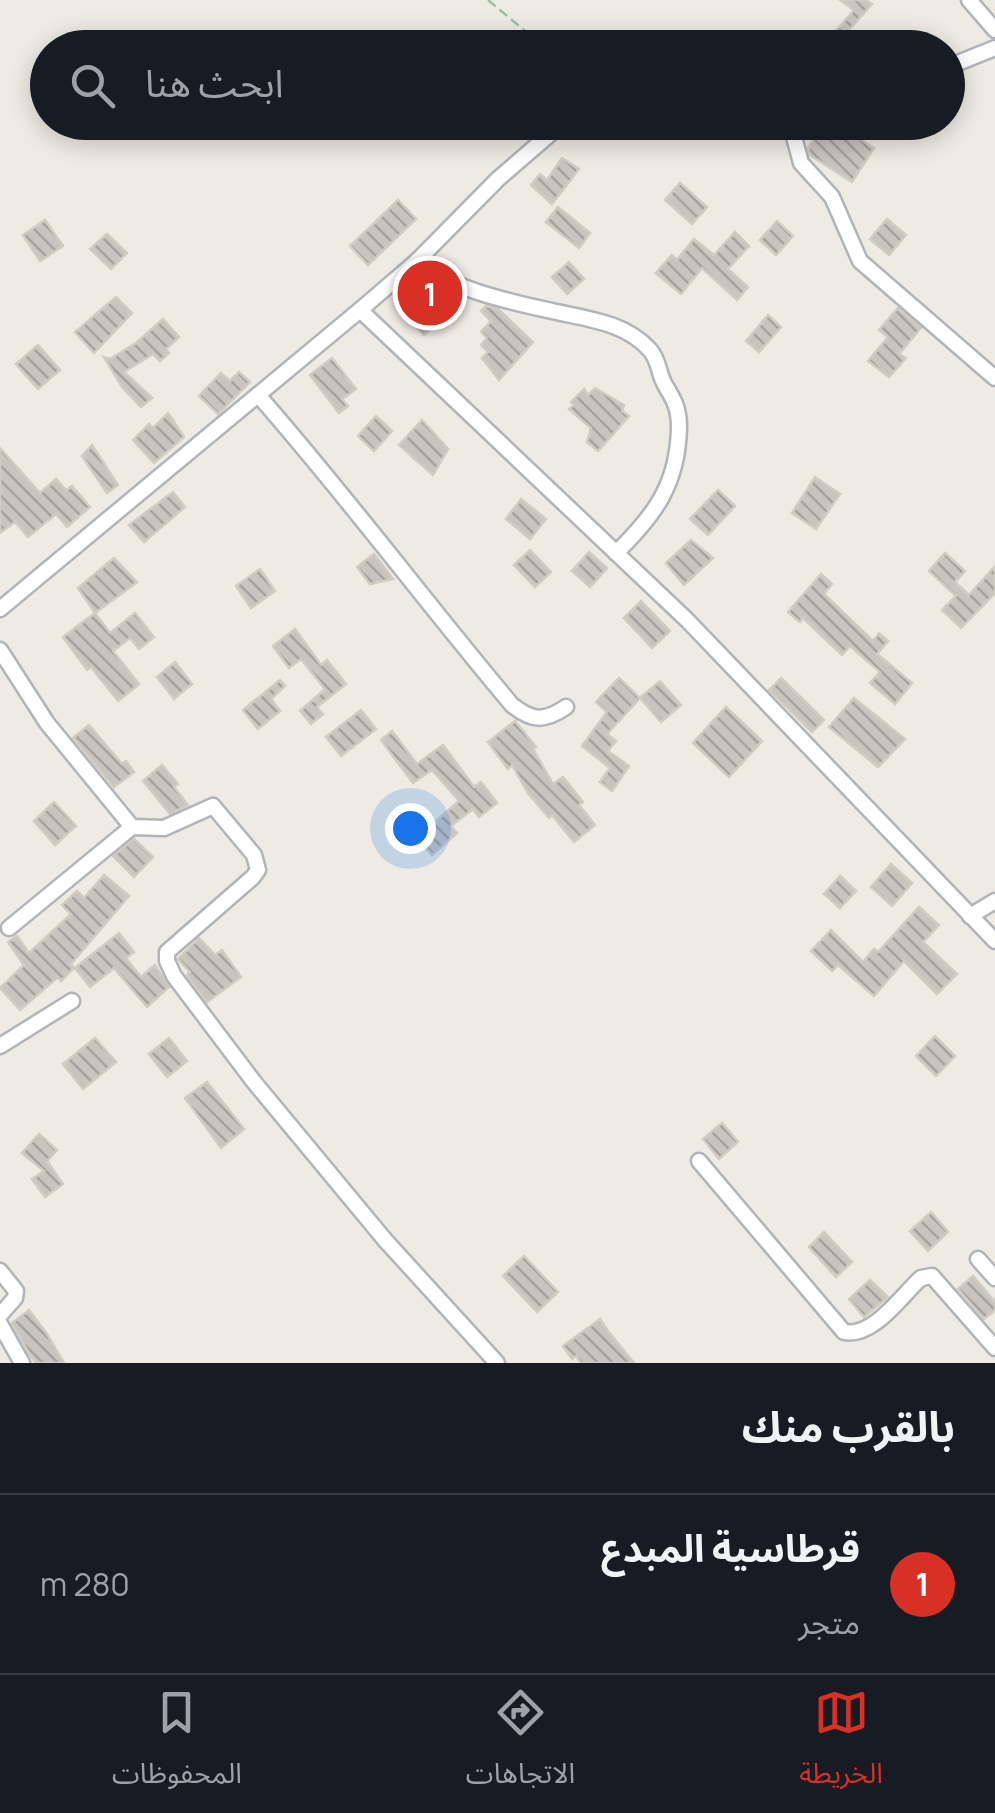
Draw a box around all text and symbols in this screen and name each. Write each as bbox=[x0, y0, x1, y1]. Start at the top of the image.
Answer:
search box bbox=[30, 30, 965, 140]
text: ابحث هنا bbox=[145, 56, 284, 108]
icon: search bbox=[65, 58, 120, 113]
pin: 1 bbox=[398, 256, 462, 330]
your location bbox=[385, 803, 436, 854]
text: بالقرب منك bbox=[742, 1397, 955, 1455]
text: قرطاسية المبدع bbox=[601, 1521, 860, 1573]
text: 280 m bbox=[40, 1562, 130, 1606]
text: 1 bbox=[915, 1562, 930, 1606]
text: متجر bbox=[798, 1600, 860, 1644]
tab: المحفوظات bbox=[112, 1685, 242, 1804]
tab: الاتجاهات bbox=[466, 1685, 575, 1804]
tab: الخريطة bbox=[799, 1685, 883, 1804]

